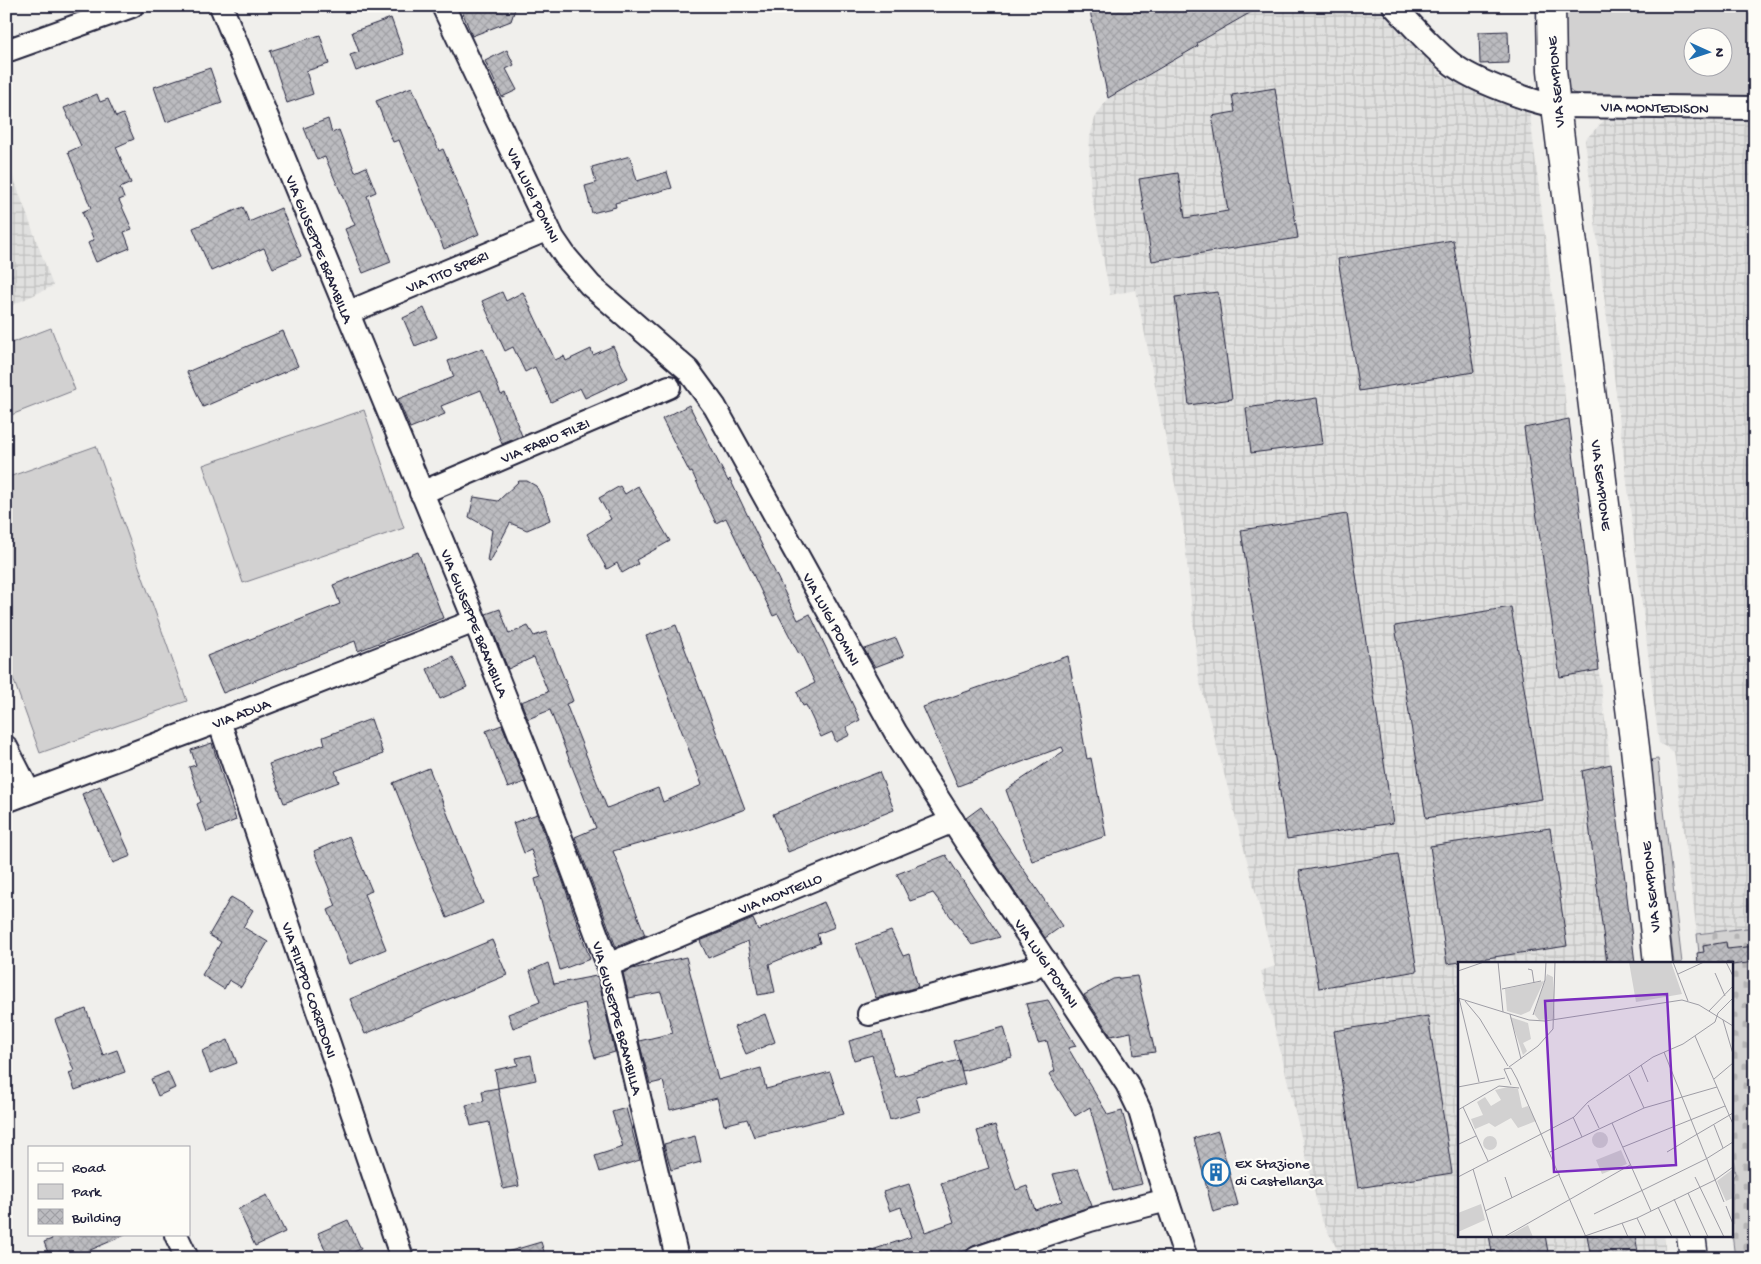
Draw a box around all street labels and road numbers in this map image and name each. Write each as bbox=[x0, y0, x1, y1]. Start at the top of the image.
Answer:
street label: VIA SEMPIONE bbox=[1544, 35, 1570, 129]
street label: VIA MONTEDISON bbox=[1600, 99, 1709, 119]
street label: VIA LUIGI POMINI bbox=[501, 145, 563, 246]
street label: VIA GIUSEPPE BRAMBILLA bbox=[280, 172, 356, 327]
street label: VIA TITO SPERI bbox=[403, 247, 492, 299]
street label: VIA FABIO FILZI bbox=[498, 415, 593, 469]
street label: VIA SEMPIONE bbox=[1585, 438, 1615, 532]
street label: VIA GIUSEPPE BRAMBILLA bbox=[435, 546, 511, 701]
street label: VIA LUIGI POMINI bbox=[797, 569, 863, 670]
street label: VIA ADUA bbox=[209, 695, 274, 734]
street label: VIA SEMPIONE bbox=[1638, 840, 1666, 934]
street label: VIA MONTELLO bbox=[735, 870, 825, 920]
street label: VIA LUIGI POMINI bbox=[1008, 915, 1082, 1012]
street label: VIA FILIPPO CORRIDONI bbox=[276, 919, 340, 1061]
street label: VIA GIUSEPPE BRAMBILLA bbox=[587, 939, 645, 1098]

